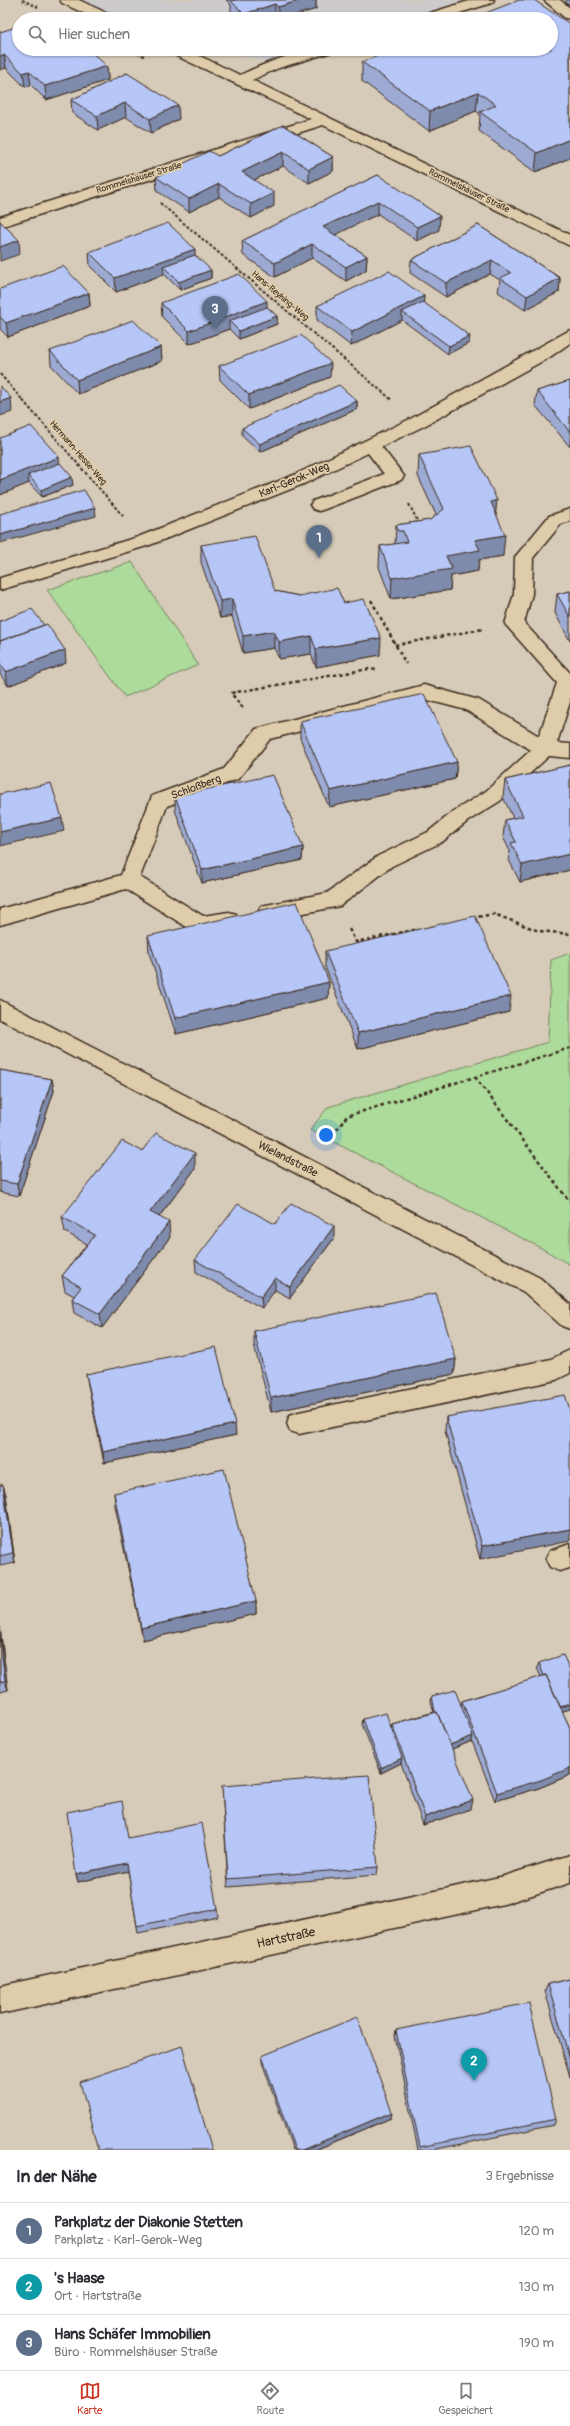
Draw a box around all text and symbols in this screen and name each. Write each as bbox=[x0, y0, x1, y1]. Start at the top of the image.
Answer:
search box bbox=[12, 12, 558, 56]
icon: search bbox=[26, 23, 48, 45]
text: Hier suchen bbox=[58, 25, 130, 44]
street label: Rommelshäuser Straße bbox=[95, 160, 184, 196]
street label: Rommelshäuser Straße bbox=[427, 167, 512, 216]
street label: Hans-Reyhing-Weg bbox=[249, 269, 311, 324]
pin: 3 bbox=[202, 296, 228, 329]
street label: Hermann-Hesse-Weg bbox=[47, 419, 109, 488]
street label: Karl-Gerok-Weg bbox=[257, 459, 331, 501]
pin: 1 bbox=[306, 525, 332, 558]
street label: Schloßberg bbox=[169, 772, 223, 802]
your location bbox=[316, 1125, 336, 1145]
street label: Wielandstraße bbox=[256, 1138, 321, 1180]
street label: Hartstraße bbox=[255, 1924, 317, 1952]
pin: 2 bbox=[461, 2048, 487, 2081]
text: In der Nähe bbox=[16, 2166, 97, 2187]
text: 3 Ergebnisse bbox=[485, 2168, 554, 2184]
text: Parkplatz der Diakonie Stetten bbox=[54, 2213, 243, 2232]
text: 1 bbox=[26, 2223, 32, 2239]
text: 120 m bbox=[518, 2223, 554, 2239]
text: Parkplatz · Karl-Gerok-Weg bbox=[54, 2232, 202, 2248]
text: 's Haase bbox=[54, 2269, 104, 2288]
text: 2 bbox=[25, 2279, 33, 2295]
text: 130 m bbox=[518, 2279, 554, 2295]
text: Ort · Hartstraße bbox=[54, 2288, 141, 2304]
text: Hans Schäfer Immobilien bbox=[54, 2325, 211, 2344]
text: 3 bbox=[25, 2335, 33, 2351]
text: 190 m bbox=[519, 2335, 554, 2351]
text: Büro · Rommelshäuser Straße bbox=[54, 2344, 217, 2360]
tab: Karte bbox=[77, 2380, 103, 2417]
tab: Route bbox=[257, 2380, 284, 2417]
tab: Gespeichert bbox=[438, 2380, 493, 2417]

